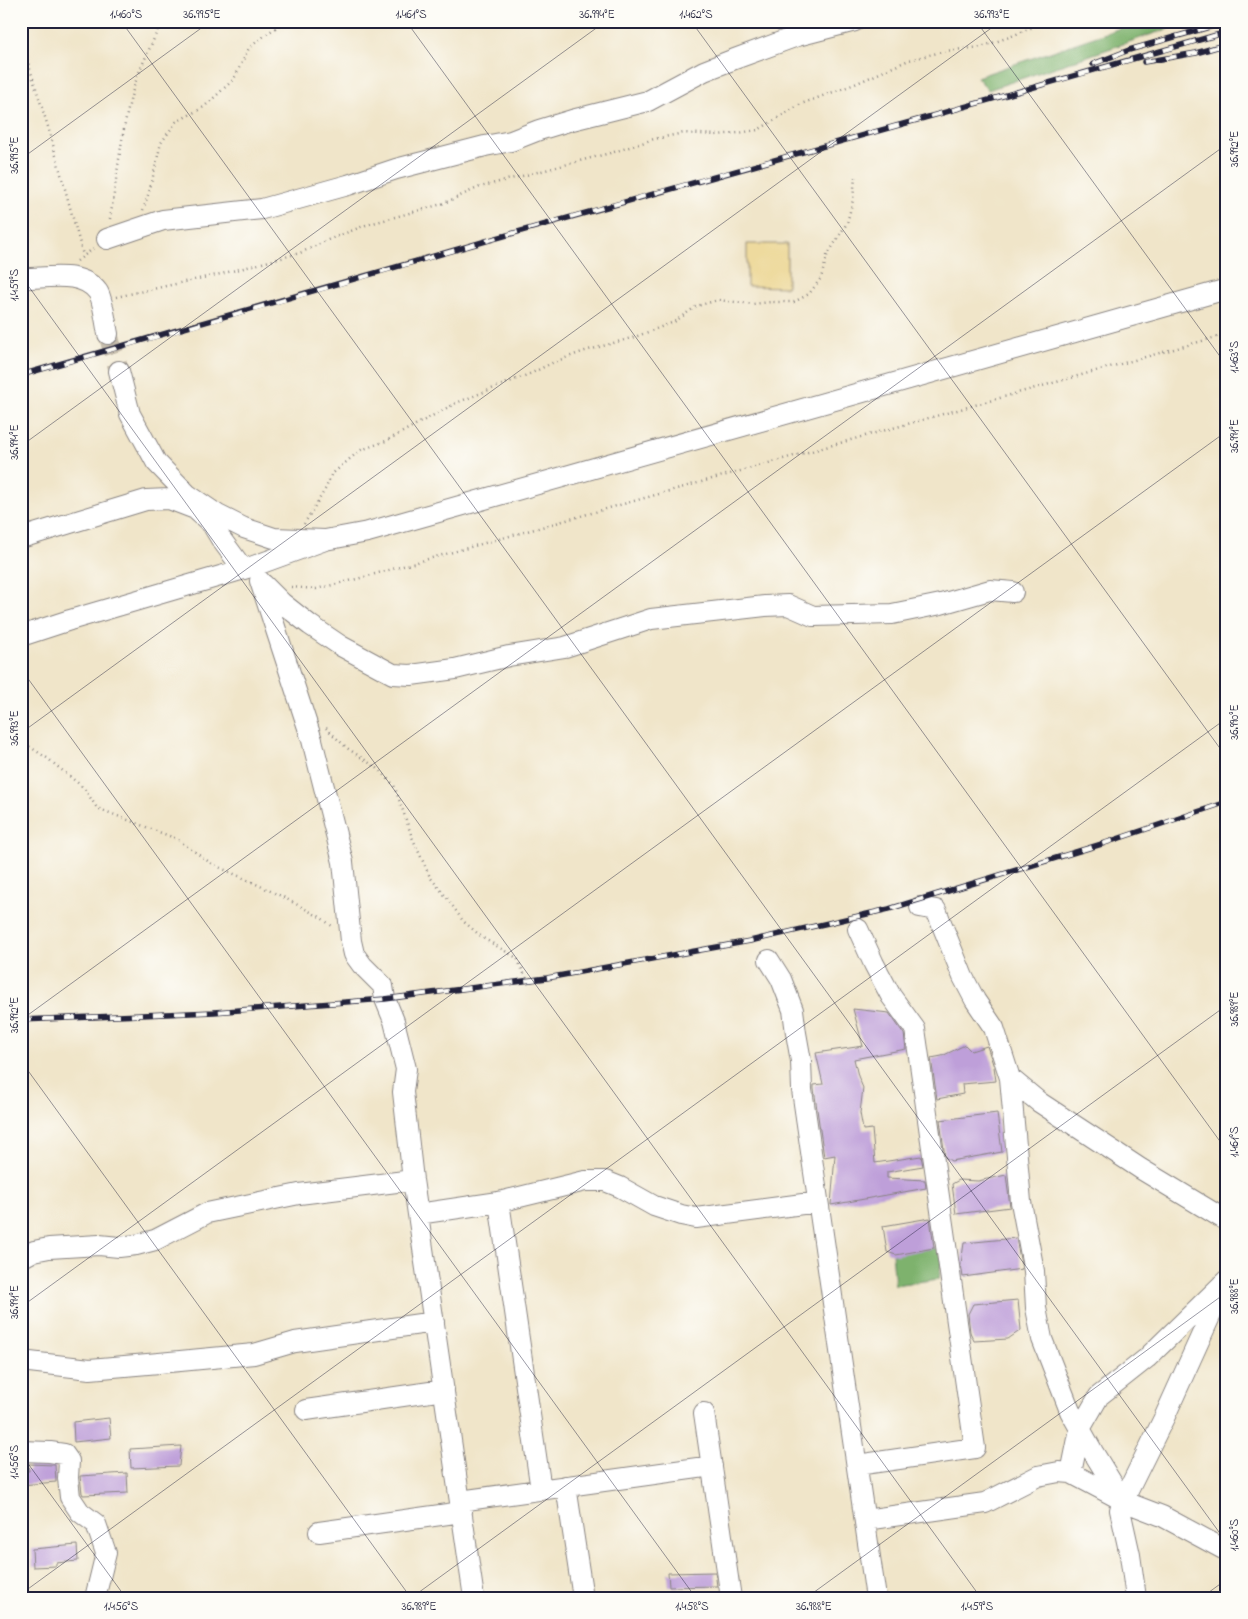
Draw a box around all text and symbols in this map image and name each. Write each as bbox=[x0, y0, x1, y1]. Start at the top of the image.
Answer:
text: 1.460°S bbox=[110, 6, 143, 24]
text: 36.995°E bbox=[183, 6, 221, 24]
text: 1.461°S bbox=[395, 6, 427, 24]
text: 36.994°E bbox=[579, 6, 615, 24]
text: 1.462°S bbox=[679, 6, 713, 24]
text: 36.993°E bbox=[974, 6, 1010, 24]
text: 36.992°E bbox=[1226, 131, 1244, 167]
text: 36.995°E bbox=[6, 136, 24, 174]
text: 1.459°S bbox=[6, 268, 24, 301]
text: 1.463°S bbox=[1226, 341, 1244, 373]
text: 36.991°E bbox=[1226, 419, 1244, 453]
text: 36.994°E bbox=[6, 424, 24, 460]
text: 36.990°E bbox=[1226, 704, 1244, 740]
text: 36.993°E bbox=[6, 710, 24, 746]
text: 36.989°E bbox=[1226, 992, 1244, 1026]
text: 36.992°E bbox=[6, 997, 24, 1033]
text: 1.461°S bbox=[1226, 1126, 1244, 1158]
text: 36.988°E bbox=[1226, 1278, 1244, 1314]
text: 36.991°E bbox=[6, 1285, 24, 1319]
text: 1.456°S bbox=[6, 1445, 24, 1479]
text: 1.460°S bbox=[1226, 1518, 1244, 1551]
text: 1.456°S bbox=[104, 1598, 138, 1616]
text: 36.989°E bbox=[402, 1598, 436, 1616]
text: 1.458°S bbox=[675, 1598, 709, 1616]
text: 36.988°E bbox=[796, 1598, 832, 1616]
text: 1.459°S bbox=[961, 1598, 994, 1616]

